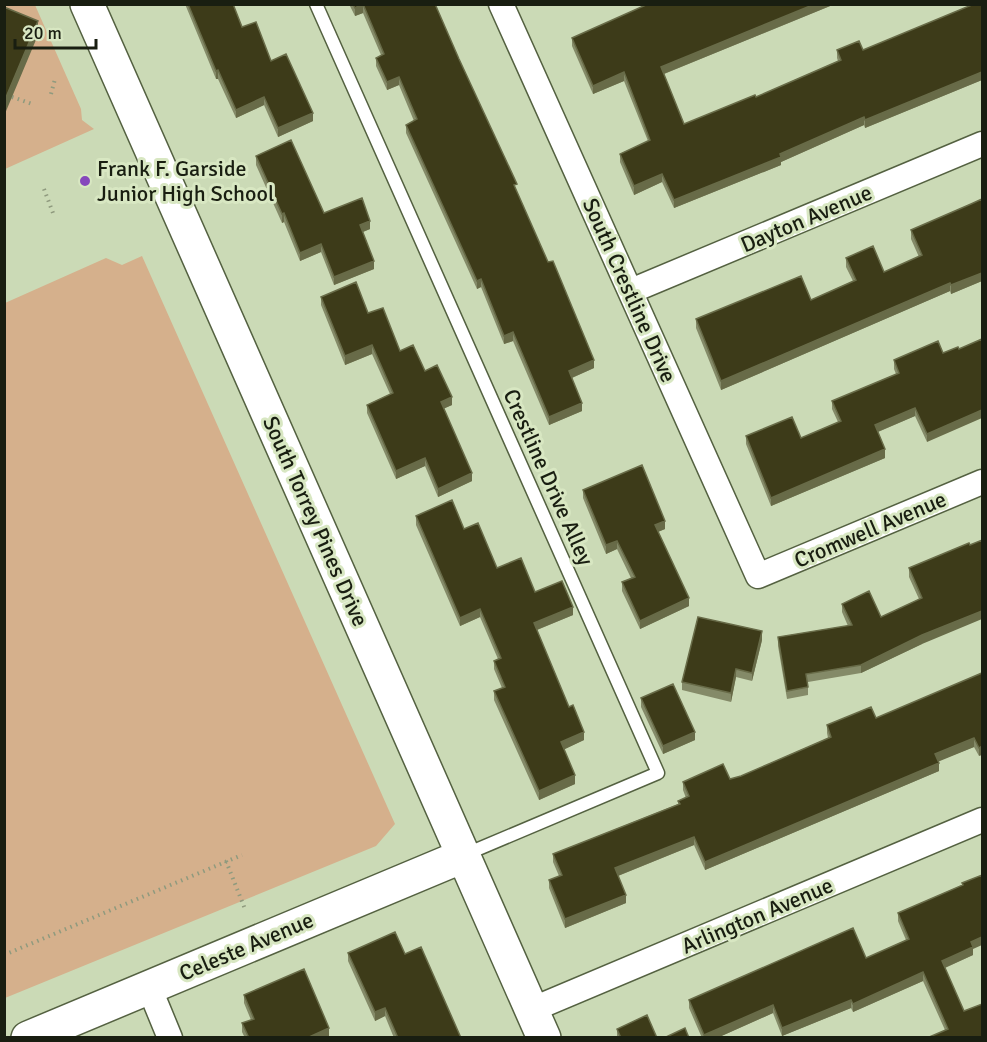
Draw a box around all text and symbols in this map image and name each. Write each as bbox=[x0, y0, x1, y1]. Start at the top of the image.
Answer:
scale bar bbox=[15, 12, 96, 50]
text: 20 m bbox=[24, 22, 62, 44]
place label: Frank F. Garside Junior High School bbox=[97, 155, 274, 207]
marker: Frank F. Garside Junior High School bbox=[78, 174, 92, 188]
street label: Dayton Avenue bbox=[736, 179, 876, 258]
street label: South Crestline Drive bbox=[577, 194, 682, 387]
street label: Crestline Drive Alley bbox=[498, 385, 600, 570]
street label: South Torrey Pines Drive bbox=[257, 412, 374, 631]
street label: Cromwell Avenue bbox=[790, 485, 950, 574]
street label: Arlington Avenue bbox=[677, 871, 837, 960]
street label: Celeste Avenue bbox=[175, 906, 317, 987]

